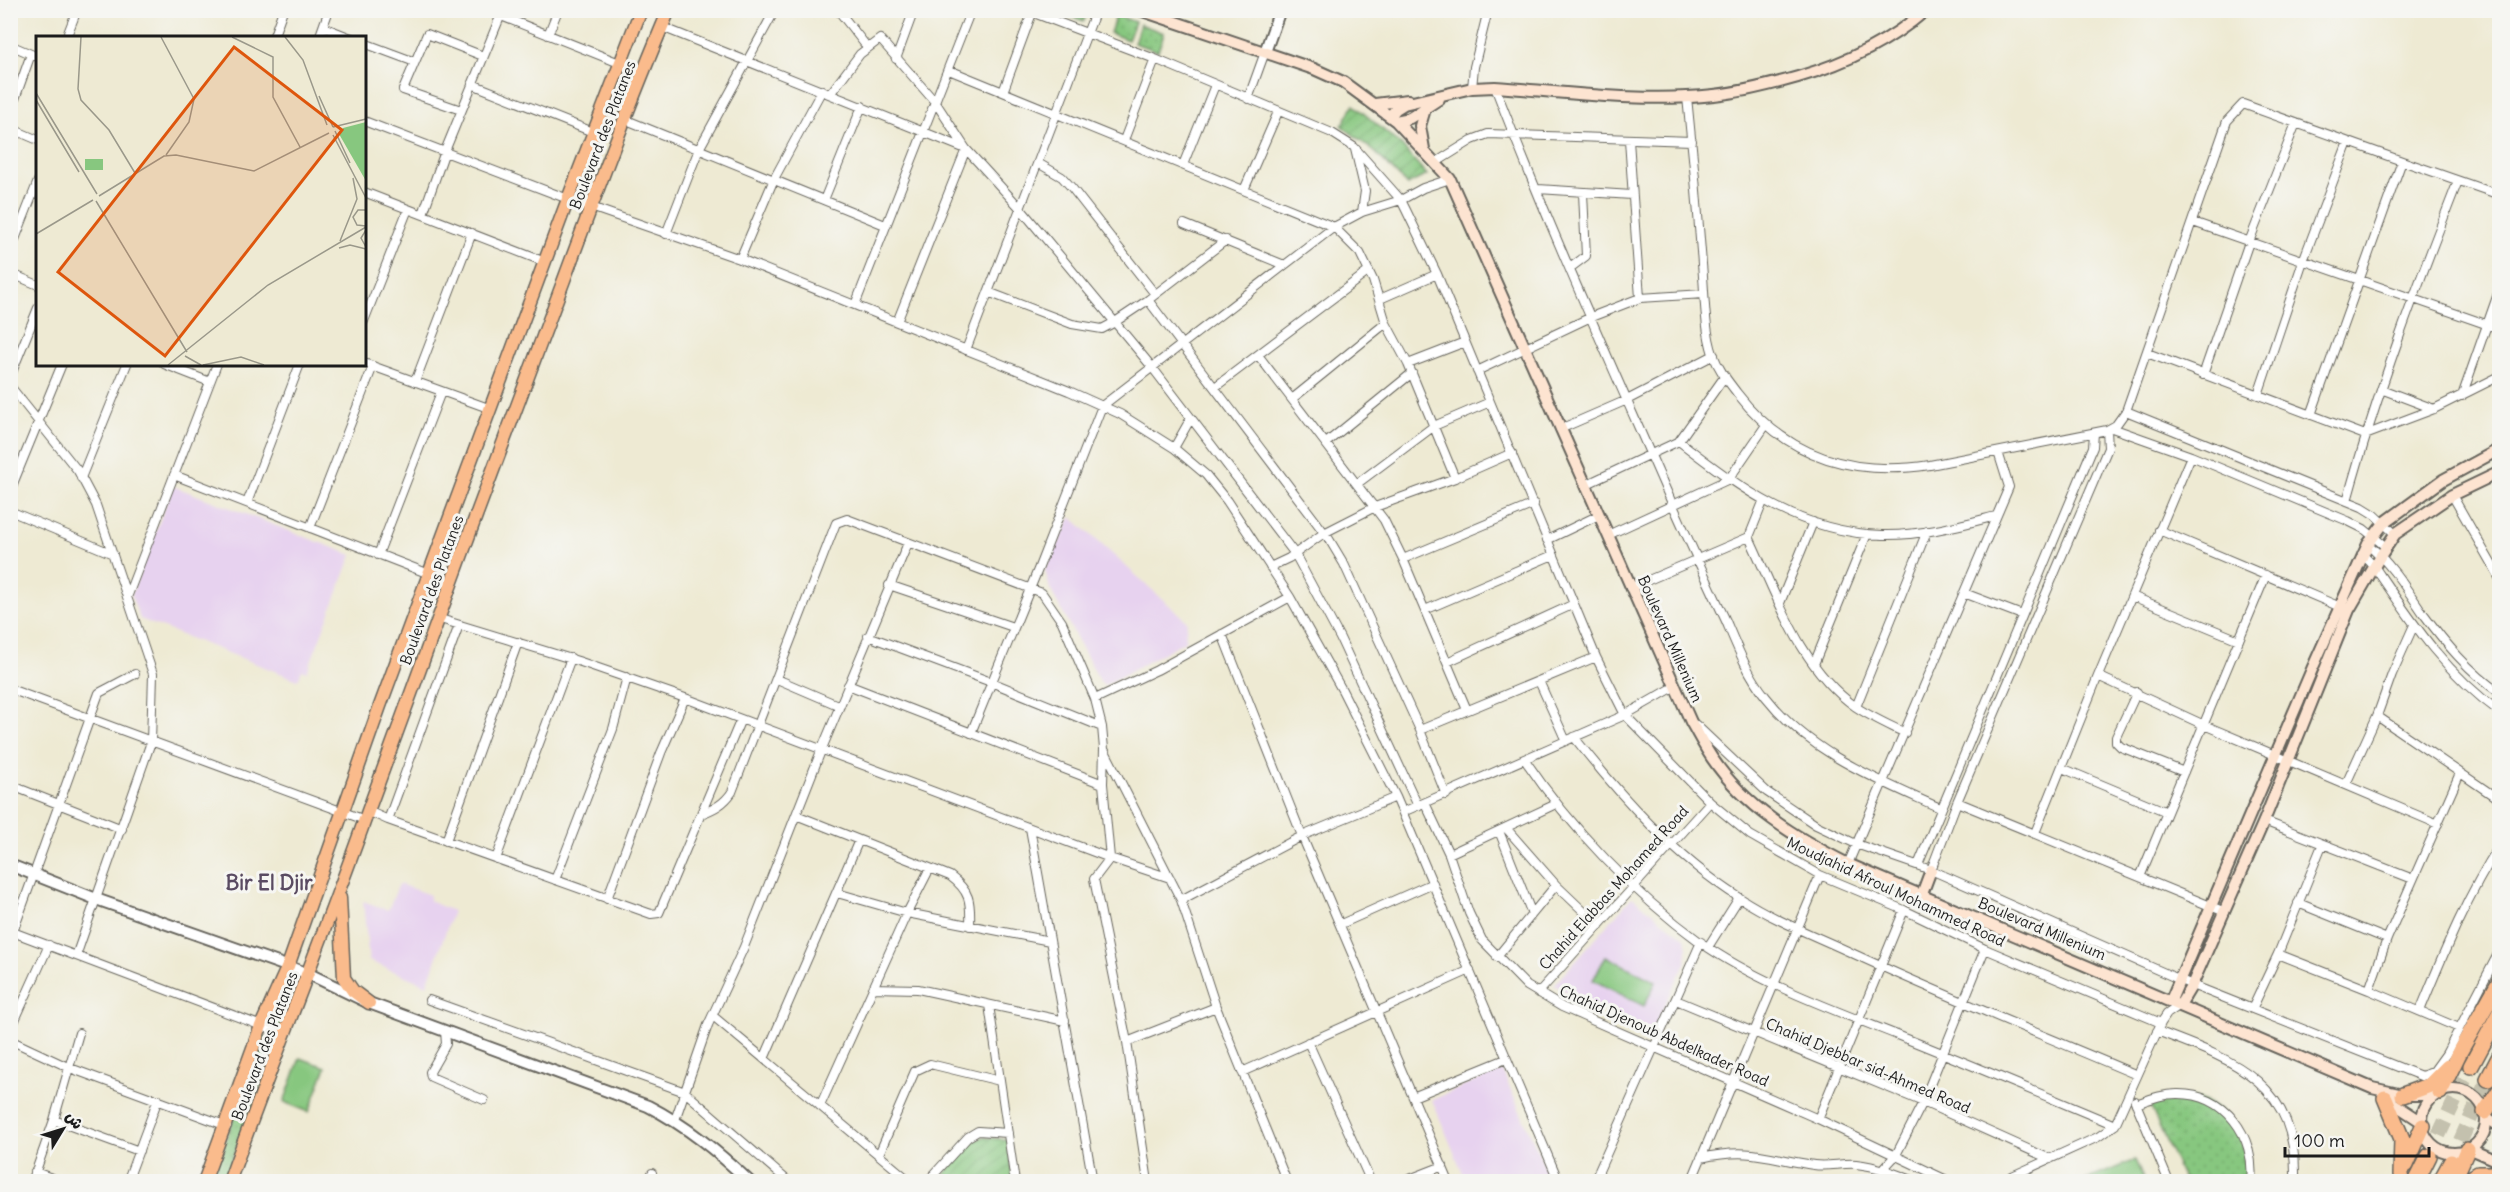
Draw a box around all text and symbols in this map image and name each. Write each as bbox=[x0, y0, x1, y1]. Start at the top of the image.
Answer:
inset map bbox=[36, 36, 366, 366]
street label: Boulevard des Platanes bbox=[565, 58, 640, 212]
street label: Boulevard des Platanes bbox=[396, 512, 468, 667]
street label: Boulevard Millenium bbox=[1634, 572, 1707, 705]
street label: Chahid Elabbas Mohamed Road bbox=[1535, 802, 1692, 974]
street label: Moudjahid Afroul Mohammed Road bbox=[1784, 833, 2008, 951]
district label: Bir El Djir bbox=[226, 869, 313, 896]
street label: Boulevard Millenium bbox=[1976, 893, 2109, 964]
street label: Boulevard des Platanes bbox=[227, 969, 302, 1123]
street label: Chahid Djenoub Abdelkader Road bbox=[1557, 981, 1772, 1090]
street label: Chahid Djebbar sid-Ahmed Road bbox=[1763, 1014, 1974, 1117]
north arrow bbox=[33, 1099, 93, 1159]
text: ش bbox=[62, 1107, 88, 1133]
scale bar bbox=[2285, 1120, 2429, 1158]
text: 100 m bbox=[2294, 1129, 2345, 1152]

